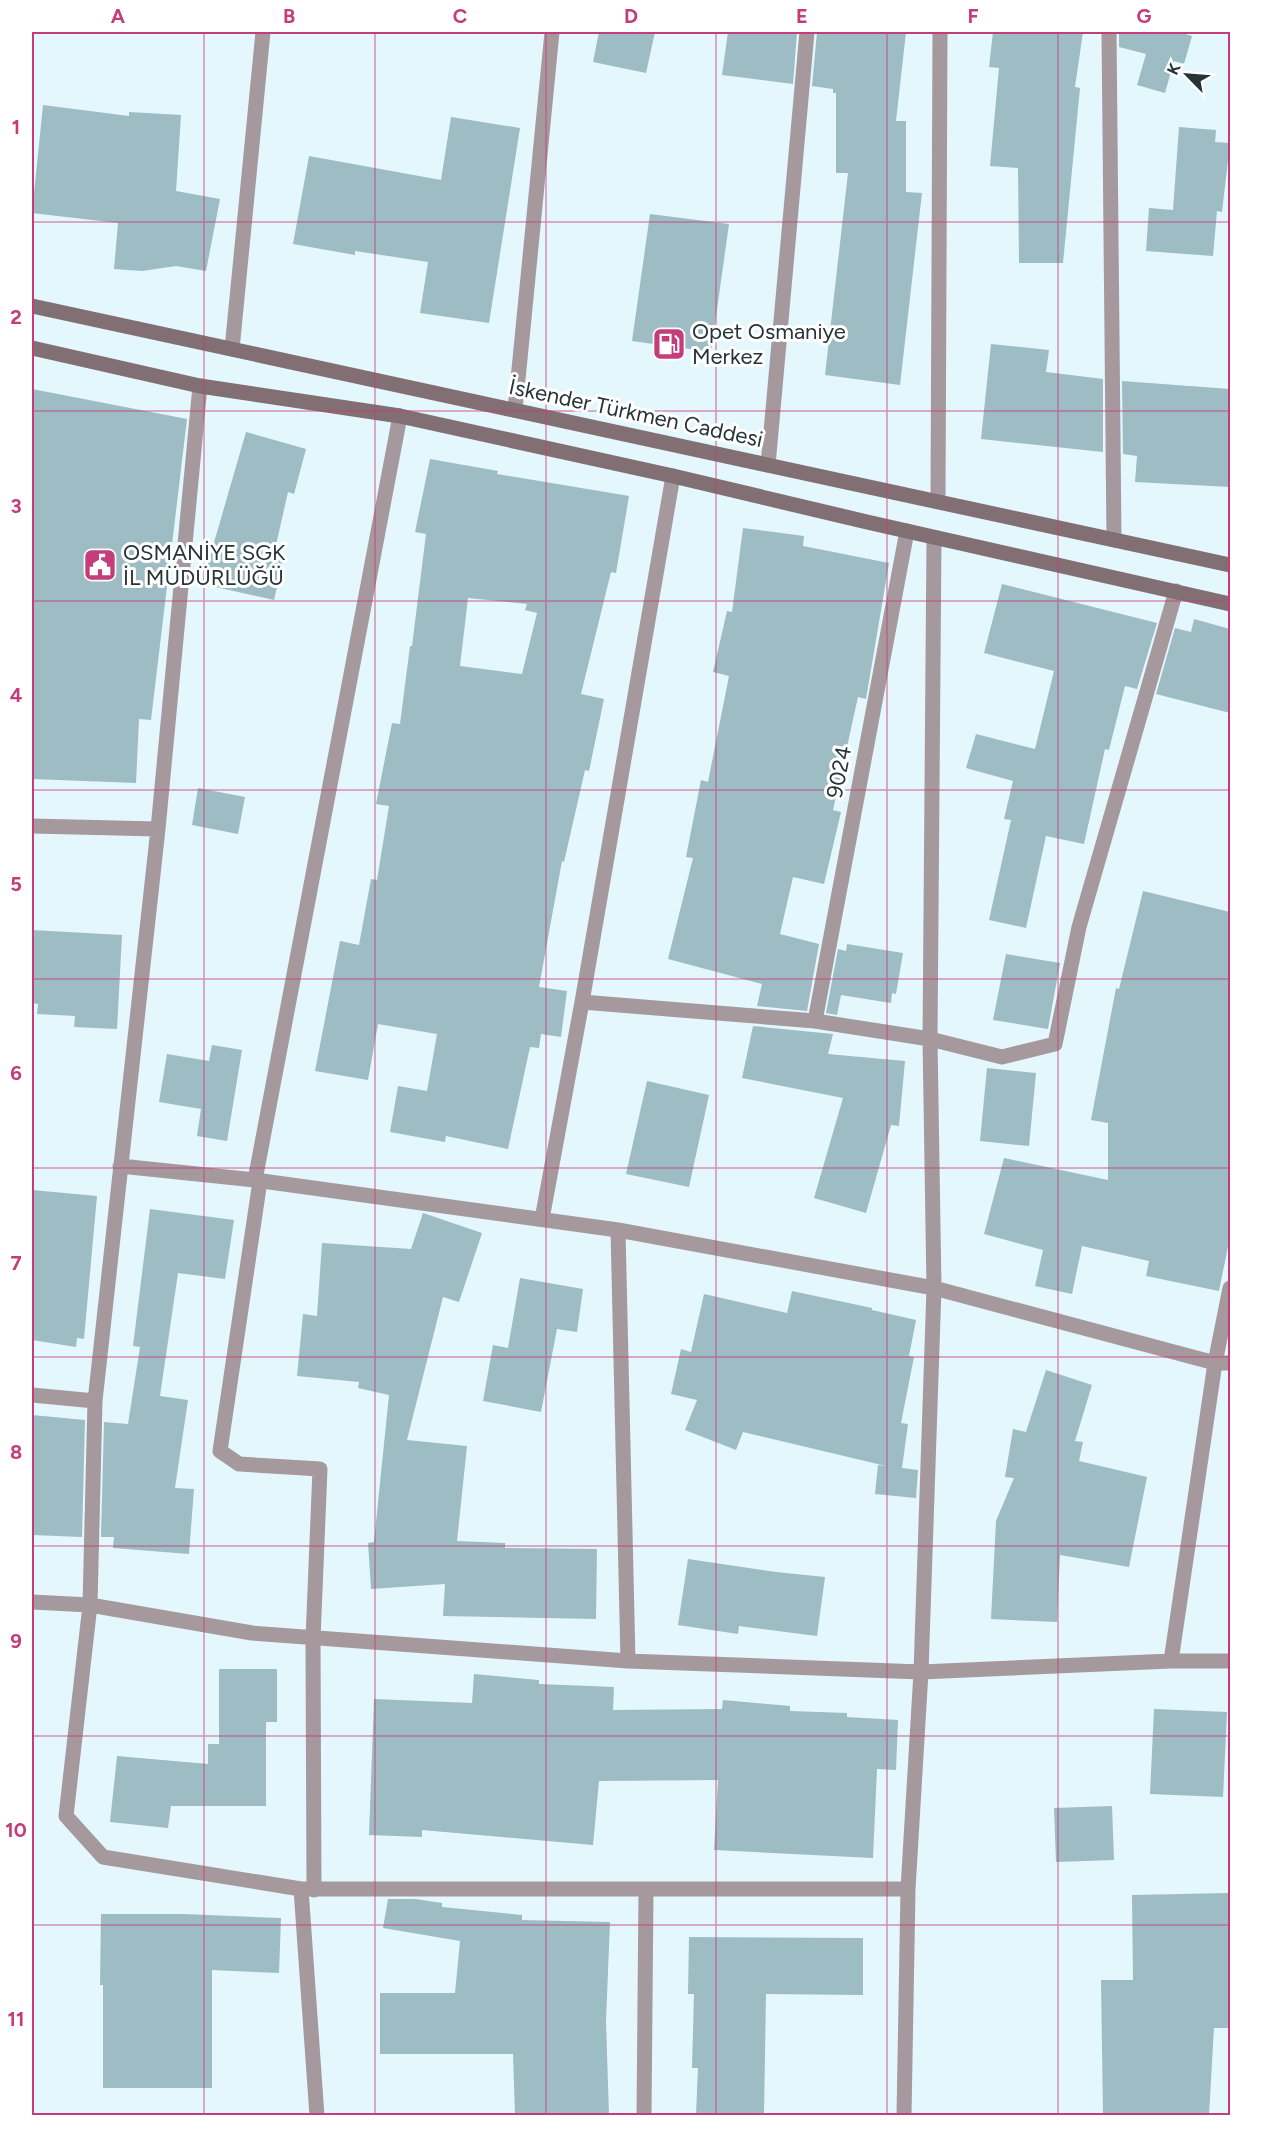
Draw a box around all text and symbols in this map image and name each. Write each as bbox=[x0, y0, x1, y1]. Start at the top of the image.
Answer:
text: A bbox=[111, 4, 126, 28]
text: B bbox=[283, 4, 295, 28]
text: C bbox=[453, 4, 467, 28]
text: D bbox=[624, 4, 638, 28]
text: E bbox=[796, 4, 808, 28]
text: F bbox=[967, 4, 979, 28]
text: G bbox=[1137, 4, 1152, 28]
north arrow bbox=[1157, 45, 1217, 105]
text: K bbox=[1163, 60, 1185, 78]
text: 1 bbox=[12, 115, 20, 139]
text: 2 bbox=[10, 305, 22, 329]
place label: Opet Osmaniye Merkez bbox=[692, 318, 846, 370]
fuel station icon: Opet Osmaniye Merkez bbox=[651, 326, 687, 362]
street label: İskender Türkmen Caddesi bbox=[507, 373, 765, 453]
text: 3 bbox=[10, 494, 22, 518]
place label: OSMANİYE SGK İL MÜDÜRLÜĞÜ bbox=[123, 539, 286, 591]
public building icon: OSMANİYE SGK İL MÜDÜRLÜĞÜ bbox=[82, 547, 118, 583]
text: 4 bbox=[10, 683, 23, 707]
street label: 9024 bbox=[821, 744, 857, 800]
text: 5 bbox=[10, 872, 22, 896]
text: 6 bbox=[10, 1061, 22, 1085]
text: 7 bbox=[10, 1251, 22, 1275]
text: 8 bbox=[10, 1440, 22, 1464]
text: 9 bbox=[10, 1629, 22, 1653]
text: 10 bbox=[5, 1818, 27, 1842]
text: 11 bbox=[8, 2007, 24, 2031]

